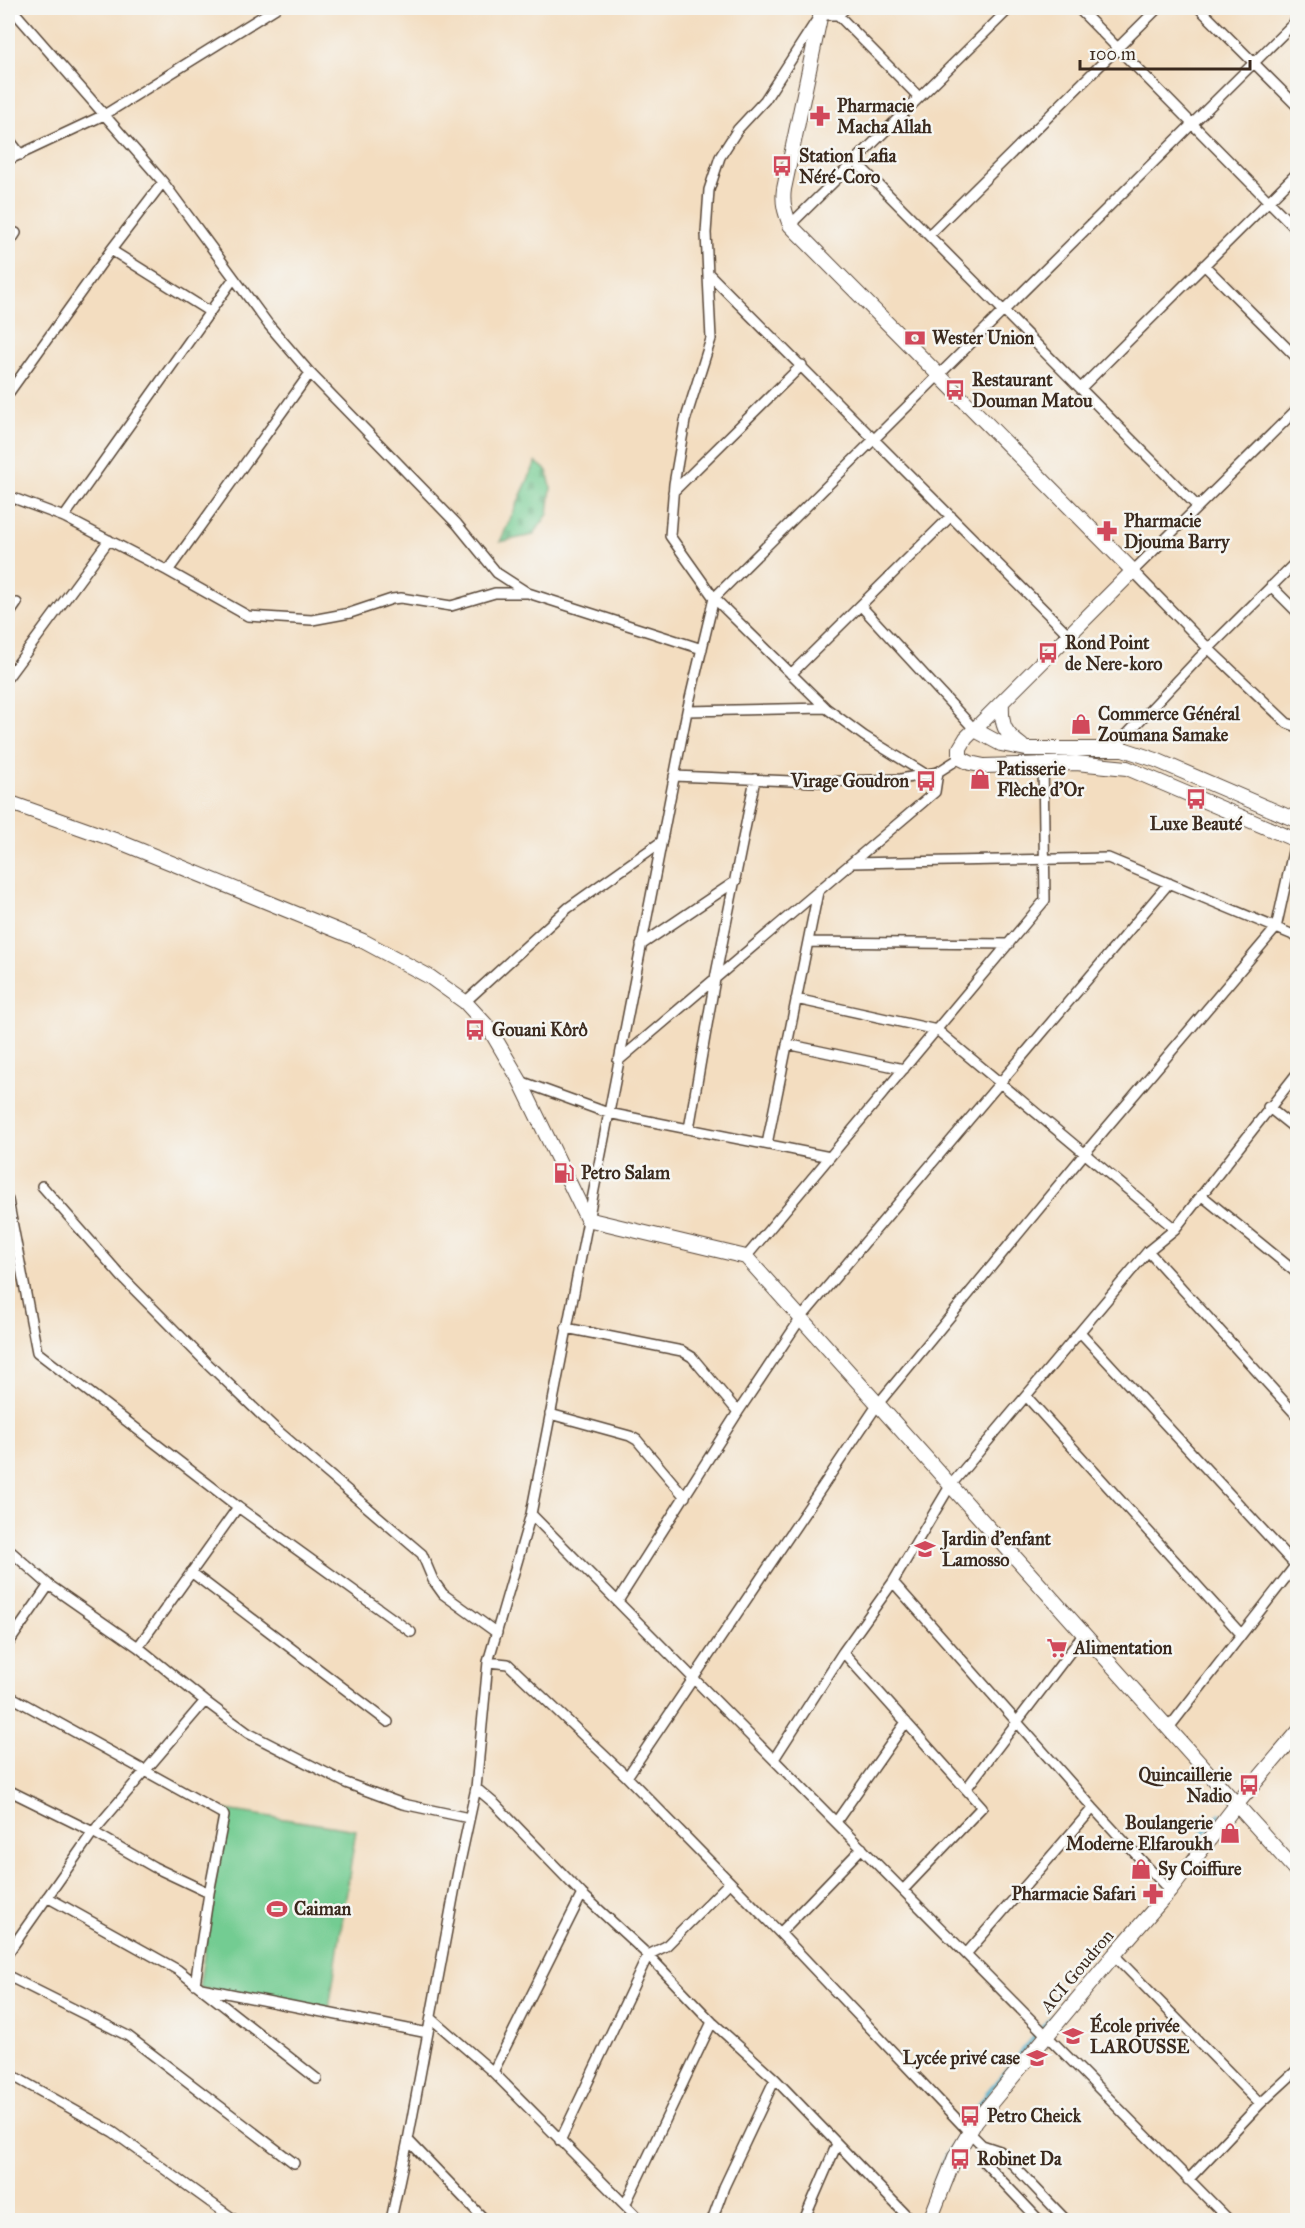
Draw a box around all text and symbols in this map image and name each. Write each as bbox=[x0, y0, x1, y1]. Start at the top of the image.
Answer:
scale bar bbox=[1080, 33, 1250, 71]
text: 100 m bbox=[1089, 43, 1136, 65]
place label: Pharmacie Macha Allah bbox=[837, 95, 933, 138]
pharmacy icon: Pharmacie Macha Allah bbox=[808, 104, 832, 128]
place label: Station Lafia Néré-Coro bbox=[799, 145, 897, 188]
bus stop icon: Station Lafia Néré-Coro bbox=[770, 154, 794, 178]
bank icon: Wester Union bbox=[903, 326, 927, 350]
place label: Wester Union bbox=[932, 327, 1035, 349]
place label: Restaurant Douman Matou bbox=[972, 369, 1093, 412]
bus stop icon: Restaurant Douman Matou bbox=[943, 378, 967, 402]
place label: Pharmacie Djouma Barry bbox=[1124, 510, 1231, 554]
pharmacy icon: Pharmacie Djouma Barry bbox=[1095, 519, 1119, 543]
place label: Rond Point de Nere-koro bbox=[1065, 632, 1163, 675]
bus stop icon: Rond Point de Nere-koro bbox=[1036, 641, 1060, 665]
place label: Commerce Général Zoumana Samake bbox=[1098, 703, 1241, 746]
shop icon: Commerce Général Zoumana Samake bbox=[1069, 712, 1093, 736]
place label: Patisserie Flèche d'Or bbox=[997, 758, 1085, 801]
shop icon: Patisserie Flèche d'Or bbox=[968, 767, 992, 791]
bus stop icon: Virage Goudron bbox=[914, 769, 938, 793]
place label: Virage Goudron bbox=[790, 770, 909, 793]
bus stop icon: Luxe Beauté bbox=[1184, 787, 1208, 811]
place label: Luxe Beauté bbox=[1150, 813, 1243, 835]
bus stop icon: Gouani Kôrô bbox=[463, 1018, 487, 1042]
place label: Gouani Kôrô bbox=[492, 1019, 588, 1041]
fuel station icon: Petro Salam bbox=[552, 1161, 576, 1185]
place label: Petro Salam bbox=[581, 1162, 671, 1184]
place label: Jardin d'enfant Lamosso bbox=[940, 1528, 1052, 1571]
school or university icon: Jardin d'enfant Lamosso bbox=[913, 1537, 937, 1561]
supermarket icon: Alimentation bbox=[1045, 1636, 1069, 1660]
place label: Alimentation bbox=[1073, 1637, 1173, 1659]
place label: Quincaillerie Nadio bbox=[1139, 1764, 1233, 1807]
bus stop icon: Quincaillerie Nadio bbox=[1237, 1773, 1261, 1797]
place label: Boulangerie Moderne Elfaroukh bbox=[1066, 1812, 1214, 1855]
shop icon: Boulangerie Moderne Elfaroukh bbox=[1218, 1821, 1242, 1845]
shop icon: Sy Coiffure bbox=[1129, 1857, 1153, 1881]
place label: Sy Coiffure bbox=[1158, 1858, 1242, 1881]
pharmacy icon: Pharmacie Safari bbox=[1141, 1882, 1165, 1906]
place label: Pharmacie Safari bbox=[1011, 1883, 1137, 1905]
sports icon: Caiman bbox=[265, 1897, 289, 1921]
place label: Caiman bbox=[294, 1898, 352, 1920]
street label: ACI Goudron bbox=[1035, 1925, 1118, 2018]
place label: École privée LAROUSSE bbox=[1090, 2012, 1190, 2058]
school or university icon: École privée LAROUSSE bbox=[1061, 2024, 1085, 2048]
school or university icon: Lycée privé case bbox=[1025, 2046, 1049, 2070]
place label: Lycée privé case bbox=[903, 2047, 1020, 2070]
bus stop icon: Petro Cheick bbox=[958, 2104, 982, 2128]
place label: Petro Cheick bbox=[987, 2105, 1082, 2127]
bus stop icon: Robinet Da bbox=[948, 2147, 972, 2171]
place label: Robinet Da bbox=[977, 2148, 1062, 2170]

